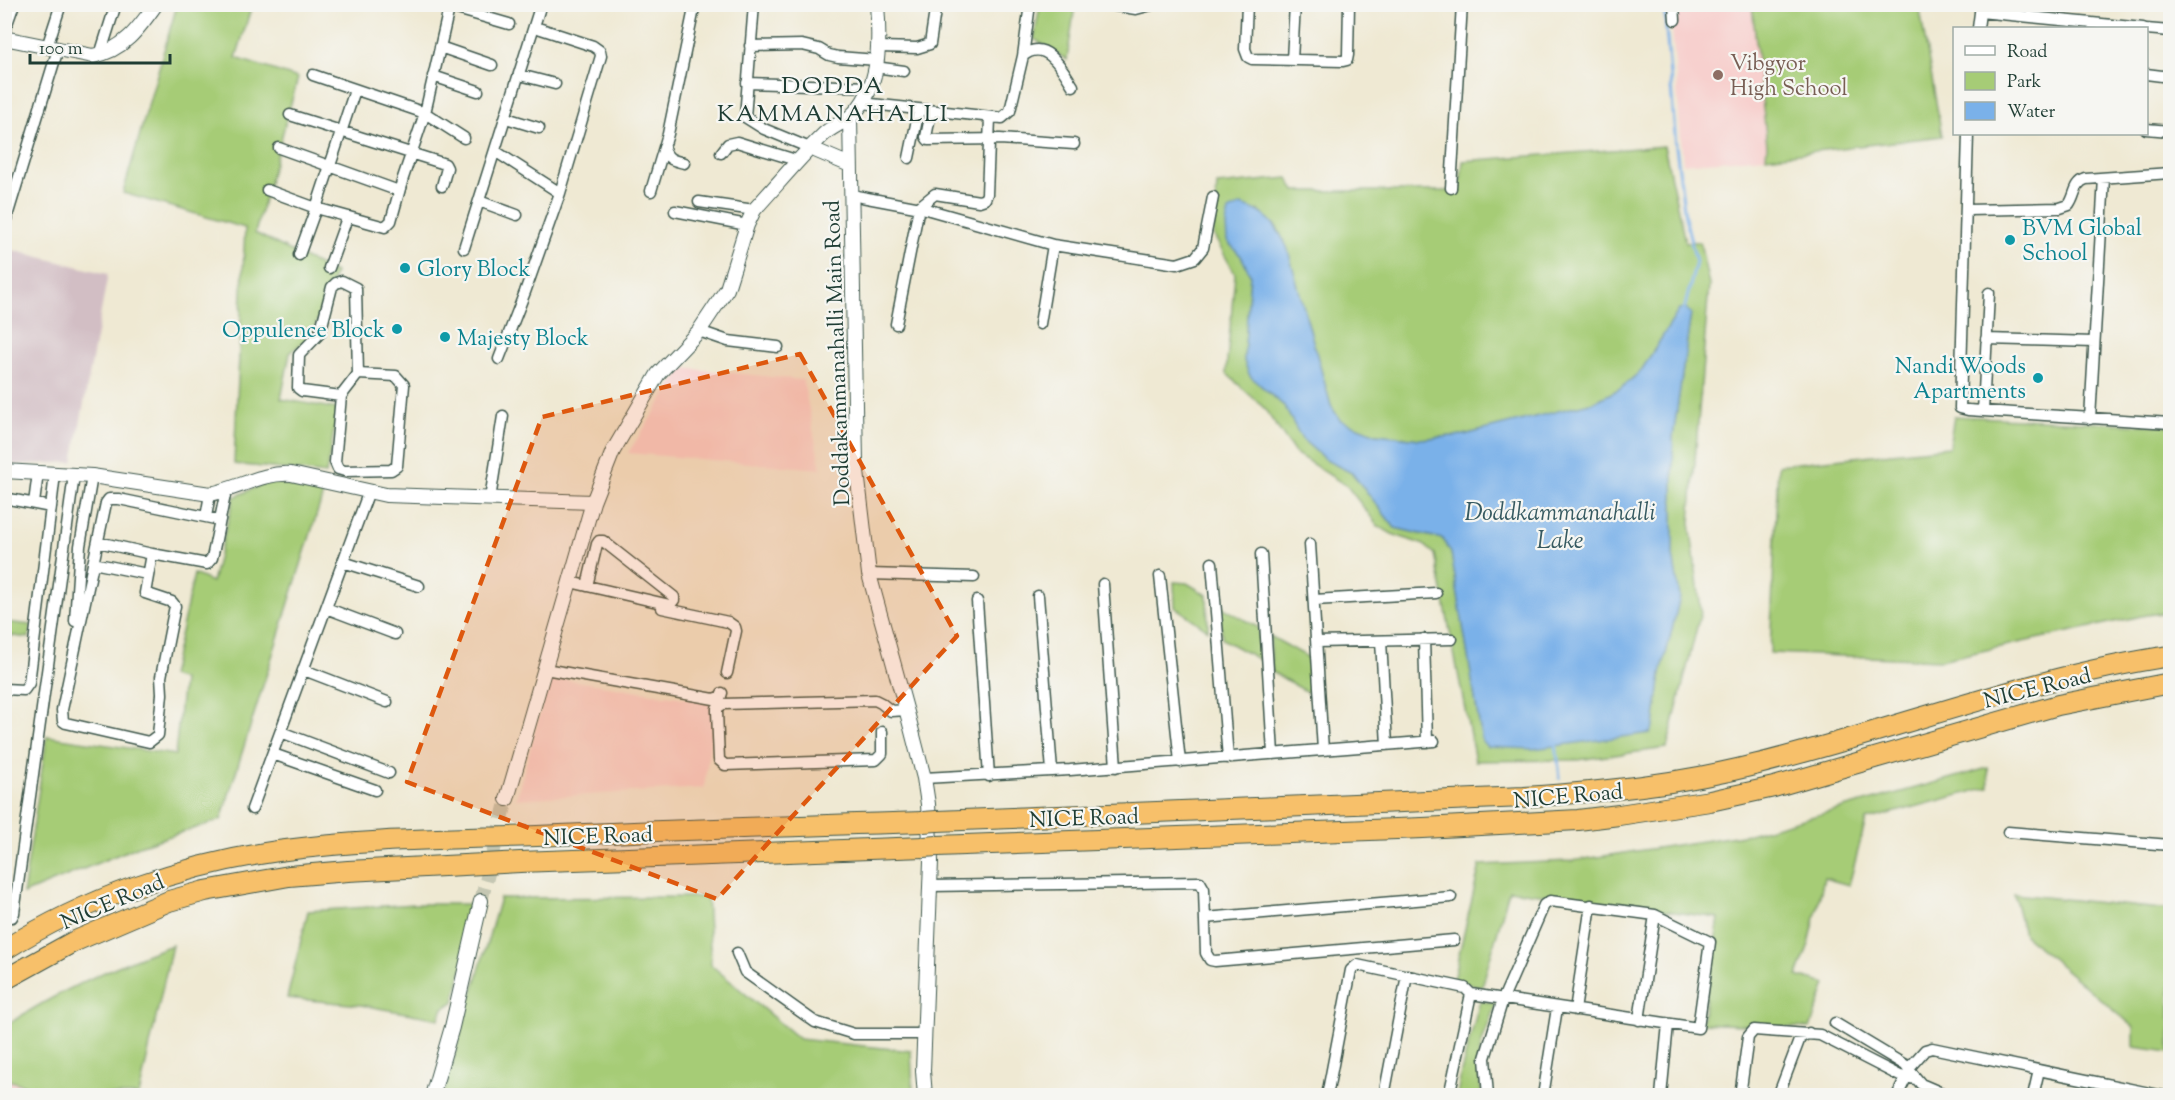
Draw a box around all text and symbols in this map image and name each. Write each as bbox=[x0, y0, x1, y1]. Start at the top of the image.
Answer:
scale bar bbox=[30, 27, 170, 65]
legend bbox=[1953, 27, 2148, 135]
text: 100 m bbox=[39, 37, 83, 63]
text: Road bbox=[2007, 40, 2047, 66]
place label: Vibgyor High School bbox=[1730, 49, 1848, 106]
marker: Vibgyor High School bbox=[1711, 68, 1725, 82]
district label: DODDA KAMMANAHALLI bbox=[717, 70, 949, 132]
text: Park bbox=[2007, 70, 2042, 96]
text: Water bbox=[2007, 100, 2056, 126]
street label: Doddakammanahalli Main Road bbox=[818, 199, 860, 506]
place label: BVM Global School bbox=[2022, 214, 2142, 271]
marker: BVM Global School bbox=[2003, 233, 2017, 247]
place label: Glory Block bbox=[417, 255, 530, 287]
marker: Glory Block bbox=[398, 261, 412, 275]
place label: Oppulence Block bbox=[222, 316, 385, 348]
marker: Oppulence Block bbox=[390, 322, 404, 336]
place label: Majesty Block bbox=[457, 324, 589, 356]
marker: Majesty Block bbox=[438, 330, 452, 344]
place label: Nandi Woods Apartments bbox=[1895, 352, 2026, 409]
marker: Nandi Woods Apartments bbox=[2031, 371, 2045, 385]
water label: Doddkammanahalli Lake bbox=[1464, 497, 1656, 559]
street label: NICE Road bbox=[1981, 661, 2095, 719]
street label: NICE Road bbox=[1512, 777, 1624, 819]
street label: NICE Road bbox=[1029, 802, 1140, 838]
street label: NICE Road bbox=[543, 820, 654, 856]
street label: NICE Road bbox=[56, 868, 170, 940]

